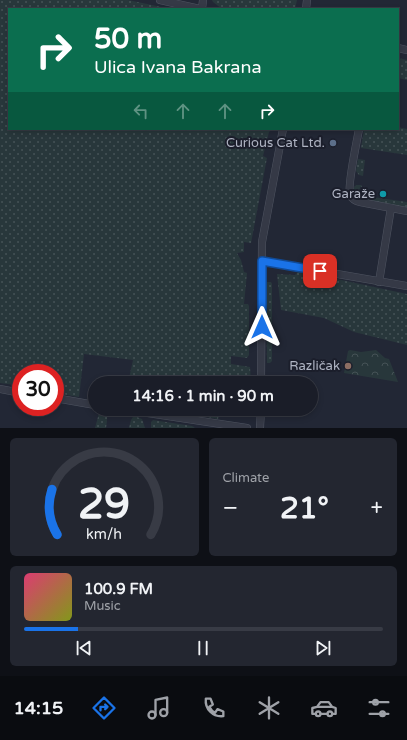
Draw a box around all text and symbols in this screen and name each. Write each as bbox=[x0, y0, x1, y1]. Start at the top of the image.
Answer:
text: 50 m bbox=[94, 22, 162, 56]
icon: right bbox=[28, 24, 80, 76]
text: Ulica Ivana Bakrana bbox=[94, 56, 262, 78]
icon: left bbox=[130, 100, 152, 122]
icon: ahead bbox=[172, 100, 194, 122]
icon: ahead bbox=[214, 100, 236, 122]
icon: right bbox=[256, 100, 278, 122]
place label: Curious Cat Ltd. bbox=[226, 135, 325, 151]
marker: Curious Cat Ltd. bbox=[328, 138, 338, 148]
place label: Garaže bbox=[332, 186, 375, 202]
marker: Garaže bbox=[378, 189, 388, 199]
pin bbox=[303, 254, 337, 288]
icon: arrive bbox=[309, 260, 331, 282]
position arrow bbox=[241, 306, 283, 348]
place label: Različak bbox=[289, 358, 340, 374]
marker: Različak bbox=[343, 361, 353, 371]
speed limit sign: 30 bbox=[12, 364, 64, 416]
text: 14:16 · 1 min · 90 m bbox=[132, 387, 274, 405]
text: Climate bbox=[223, 470, 269, 486]
text: 29 bbox=[78, 480, 130, 530]
text: 21° bbox=[280, 490, 329, 527]
text: − bbox=[223, 495, 238, 521]
text: + bbox=[371, 495, 383, 521]
text: km/h bbox=[86, 526, 122, 543]
text: 100.9 FM bbox=[84, 580, 153, 598]
text: Music bbox=[84, 598, 121, 614]
icon: previous bbox=[73, 637, 95, 659]
icon: pause bbox=[192, 637, 214, 659]
icon: next bbox=[312, 637, 334, 659]
icon: directions bbox=[90, 694, 118, 722]
icon: music bbox=[145, 694, 173, 722]
icon: phone bbox=[200, 694, 228, 722]
icon: climate bbox=[255, 694, 283, 722]
icon: car bbox=[310, 694, 338, 722]
icon: filters bbox=[365, 694, 393, 722]
text: 14:15 bbox=[14, 697, 63, 719]

